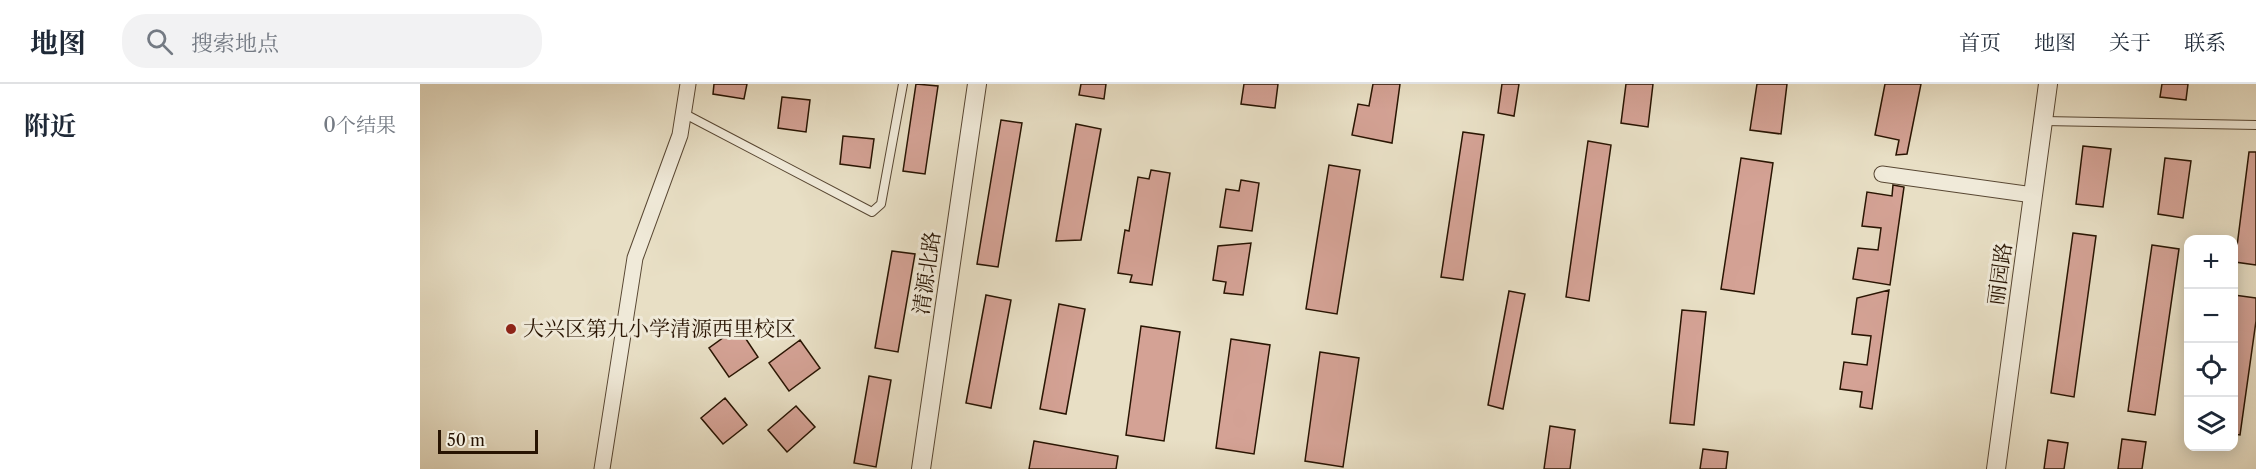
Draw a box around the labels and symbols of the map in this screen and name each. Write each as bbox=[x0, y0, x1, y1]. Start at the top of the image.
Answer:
street label: 清源北路 bbox=[908, 230, 945, 316]
street label: 丽园路 bbox=[1983, 241, 2016, 307]
place label: 大兴区第九小学清源西里校区 bbox=[523, 316, 796, 341]
marker: 大兴区第九小学清源西里校区 bbox=[504, 322, 518, 336]
scale bar bbox=[438, 427, 538, 454]

